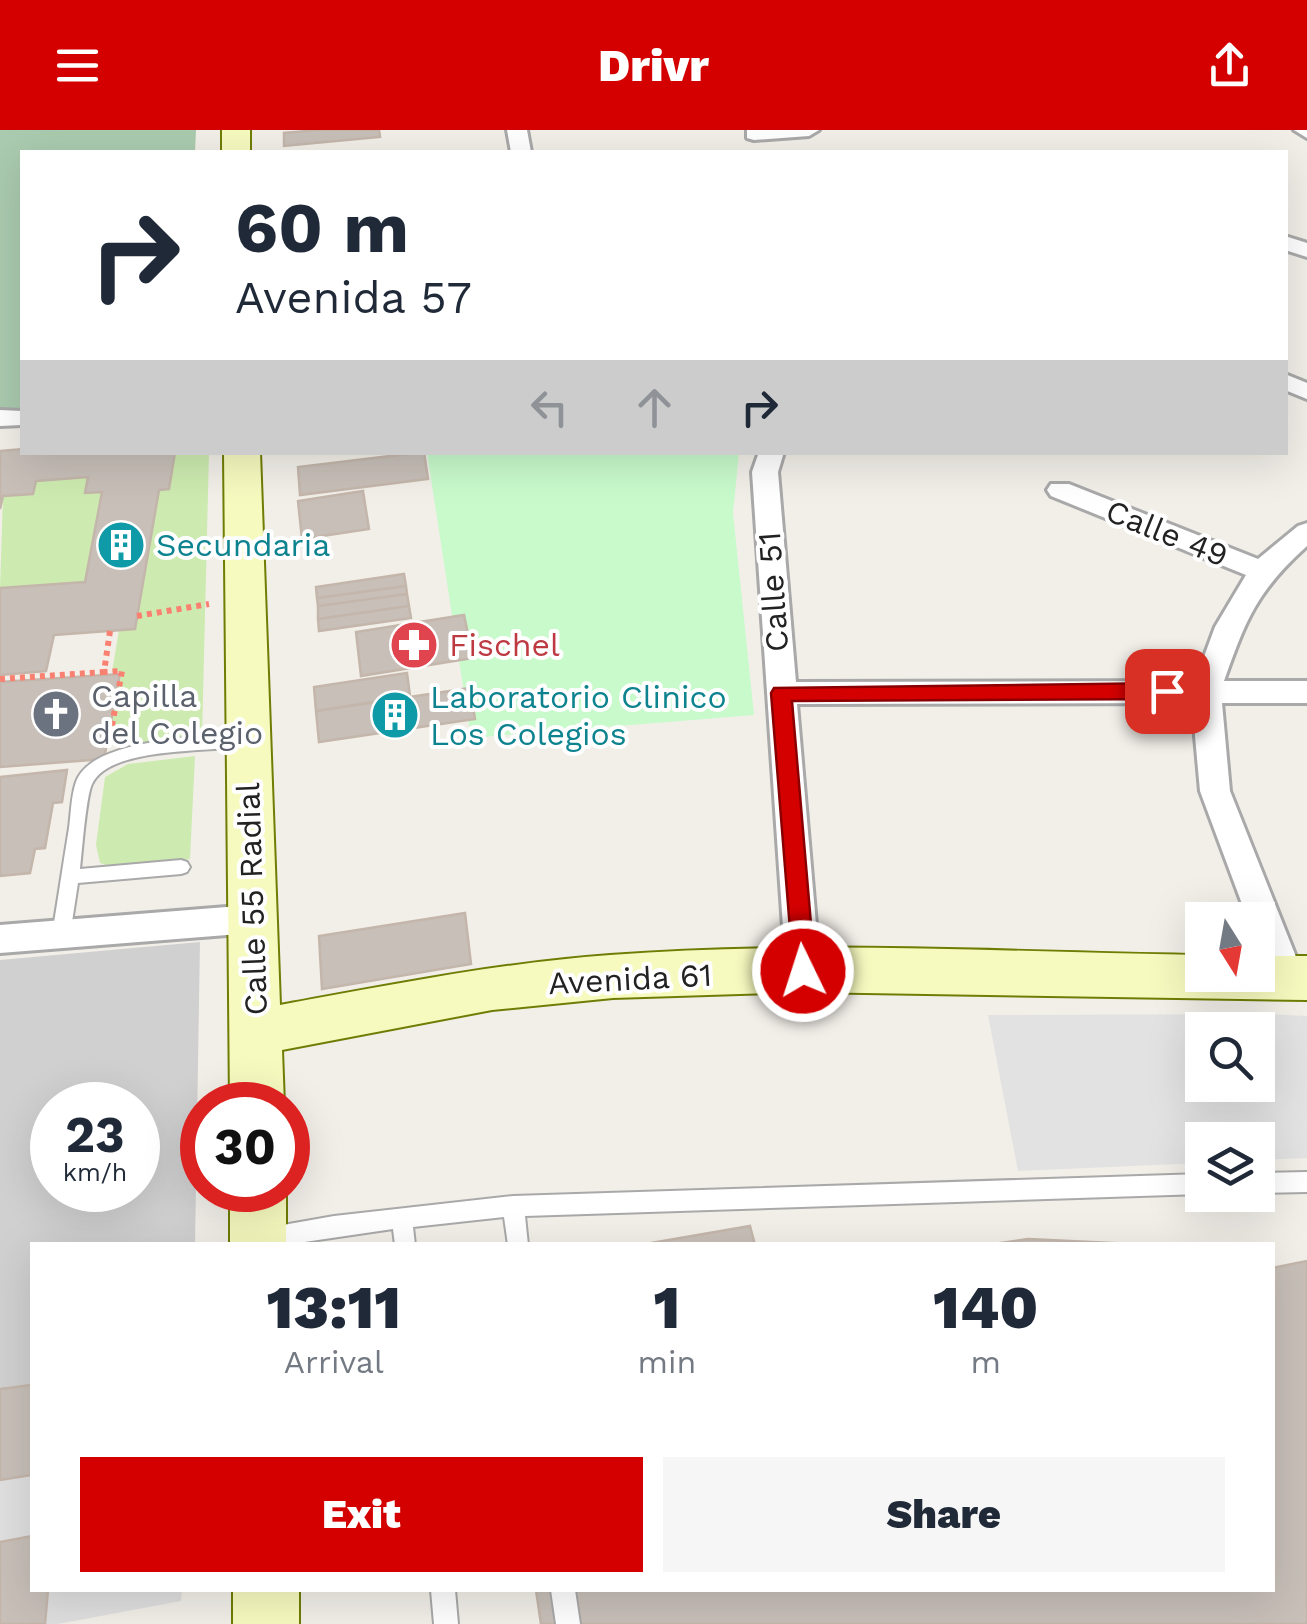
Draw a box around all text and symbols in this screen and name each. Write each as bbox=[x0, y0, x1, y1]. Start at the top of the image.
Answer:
icon: menu bbox=[50, 38, 105, 93]
icon: share bbox=[1202, 38, 1257, 93]
text: Drivr bbox=[598, 39, 709, 92]
text: 60 m bbox=[235, 187, 409, 269]
icon: right bbox=[70, 190, 200, 320]
text: Avenida 57 bbox=[235, 271, 472, 324]
icon: left bbox=[522, 380, 577, 435]
icon: ahead bbox=[627, 380, 682, 435]
icon: right bbox=[732, 380, 787, 435]
street label: Calle 49 bbox=[1100, 491, 1234, 575]
building icon: Secundaria bbox=[95, 519, 147, 571]
place label: Secundaria bbox=[156, 526, 330, 564]
street label: Calle 51 bbox=[750, 531, 796, 653]
pharmacy icon: Fischel bbox=[388, 619, 440, 671]
place label: Fischel bbox=[449, 626, 560, 664]
pin bbox=[1125, 649, 1210, 734]
icon: arrive bbox=[1140, 664, 1195, 719]
place label: Capilla del Colegio bbox=[91, 677, 263, 752]
place label: Laboratorio Clinico Los Colegios bbox=[430, 678, 727, 753]
church icon: Capilla del Colegio bbox=[30, 688, 82, 740]
building icon: Laboratorio Clinico Los Colegios bbox=[369, 689, 421, 741]
street label: Calle 55 Radial bbox=[229, 782, 275, 1016]
north arrow bbox=[1185, 902, 1275, 992]
map controls bbox=[1185, 902, 1275, 1212]
position arrow bbox=[751, 919, 855, 1023]
street label: Avenida 61 bbox=[547, 956, 713, 1002]
button: search bbox=[1185, 1012, 1275, 1102]
speed limit sign: 30 bbox=[180, 1082, 310, 1212]
text: 23 bbox=[65, 1105, 125, 1164]
button: layers bbox=[1185, 1122, 1275, 1212]
text: km/h bbox=[63, 1158, 127, 1187]
text: 13:11 bbox=[267, 1272, 401, 1343]
text: 1 bbox=[654, 1272, 680, 1343]
text: 140 bbox=[933, 1272, 1038, 1343]
text: Arrival bbox=[284, 1343, 384, 1381]
text: min bbox=[638, 1343, 696, 1381]
text: m bbox=[970, 1343, 1001, 1381]
button: Exit bbox=[80, 1457, 643, 1572]
button: Share bbox=[663, 1457, 1225, 1572]

